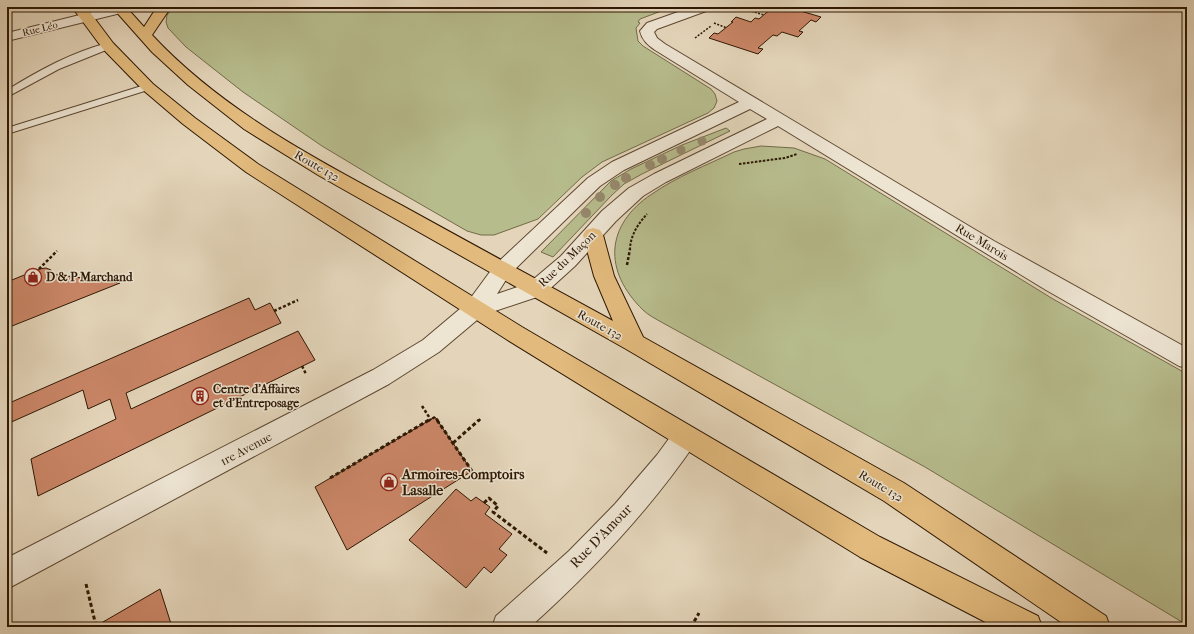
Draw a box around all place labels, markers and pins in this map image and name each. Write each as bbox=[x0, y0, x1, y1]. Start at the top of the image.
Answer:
shop icon: D & P Marchand bbox=[23, 267, 43, 287]
place label: D & P Marchand bbox=[46, 270, 133, 284]
place label: Centre d'Affaires et d'Entreposage bbox=[213, 382, 300, 411]
building icon: Centre d'Affaires et d'Entreposage bbox=[190, 386, 210, 406]
place label: Armoires-Comptoirs Lasalle bbox=[401, 466, 525, 499]
shop icon: Armoires-Comptoirs Lasalle bbox=[379, 472, 399, 492]

